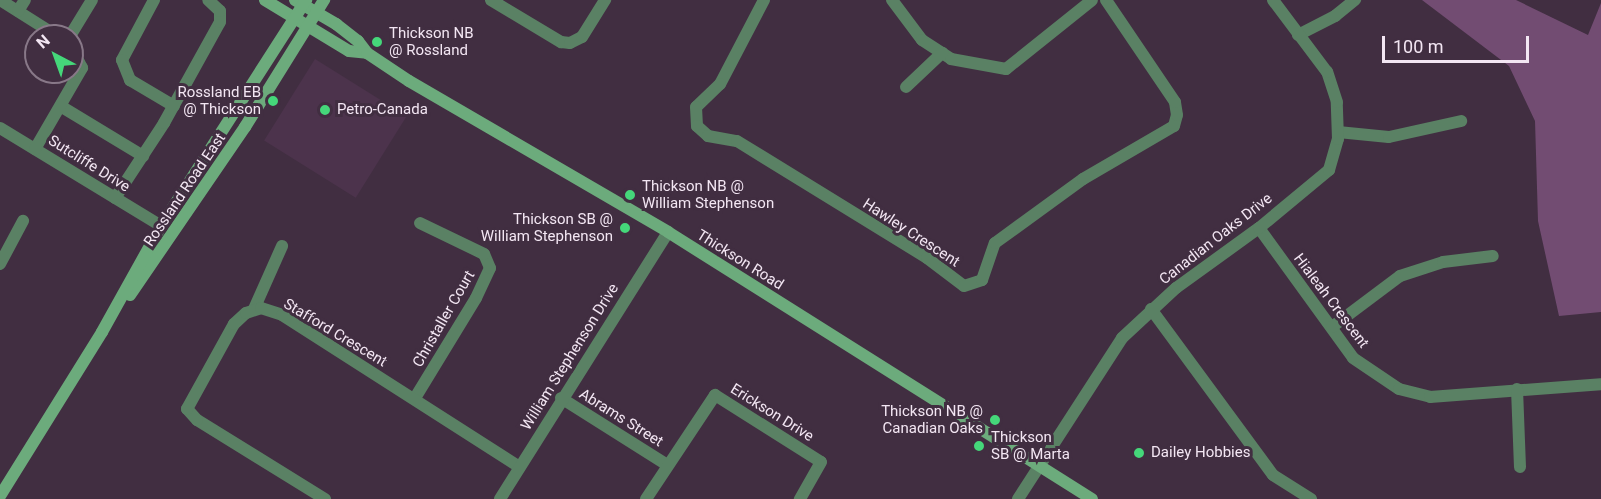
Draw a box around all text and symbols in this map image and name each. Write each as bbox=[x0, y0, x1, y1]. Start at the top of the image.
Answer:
north arrow bbox=[24, 24, 84, 84]
place label: Thickson NB @ Rossland bbox=[389, 24, 474, 59]
scale bar bbox=[1385, 24, 1532, 62]
text: N bbox=[33, 31, 54, 52]
marker: Thickson NB @ Rossland bbox=[370, 35, 384, 49]
text: 100 m bbox=[1393, 36, 1444, 57]
place label: Rossland EB @ Thickson bbox=[178, 83, 261, 118]
marker: Rossland EB @ Thickson bbox=[266, 94, 280, 108]
place label: Petro-Canada bbox=[337, 101, 428, 119]
marker: Petro-Canada bbox=[318, 103, 332, 117]
street label: Rossland Road East bbox=[140, 130, 230, 250]
street label: Sutcliffe Drive bbox=[45, 132, 133, 196]
place label: Thickson NB @ William Stephenson bbox=[642, 177, 774, 212]
marker: Thickson NB @ William Stephenson bbox=[623, 188, 637, 202]
street label: Canadian Oaks Drive bbox=[1156, 189, 1276, 289]
street label: Hawley Crescent bbox=[859, 195, 963, 271]
place label: Thickson SB @ William Stephenson bbox=[481, 210, 613, 245]
marker: Thickson SB @ William Stephenson bbox=[618, 221, 632, 235]
street label: Thickson Road bbox=[693, 226, 787, 294]
street label: Hialeah Crescent bbox=[1290, 250, 1372, 352]
street label: Christaller Court bbox=[409, 267, 479, 371]
street label: William Stephenson Drive bbox=[517, 280, 623, 434]
street label: Stafford Crescent bbox=[280, 295, 390, 371]
street label: Erickson Drive bbox=[727, 380, 817, 446]
street label: Abrams Street bbox=[576, 385, 666, 451]
place label: Thickson NB @ Canadian Oaks bbox=[881, 402, 983, 437]
marker: Thickson NB @ Canadian Oaks bbox=[988, 413, 1002, 427]
place label: Thickson SB @ Marta bbox=[991, 428, 1070, 463]
marker: Thickson SB @ Marta bbox=[972, 439, 986, 453]
place label: Dailey Hobbies bbox=[1151, 444, 1250, 462]
marker: Dailey Hobbies bbox=[1132, 446, 1146, 460]

